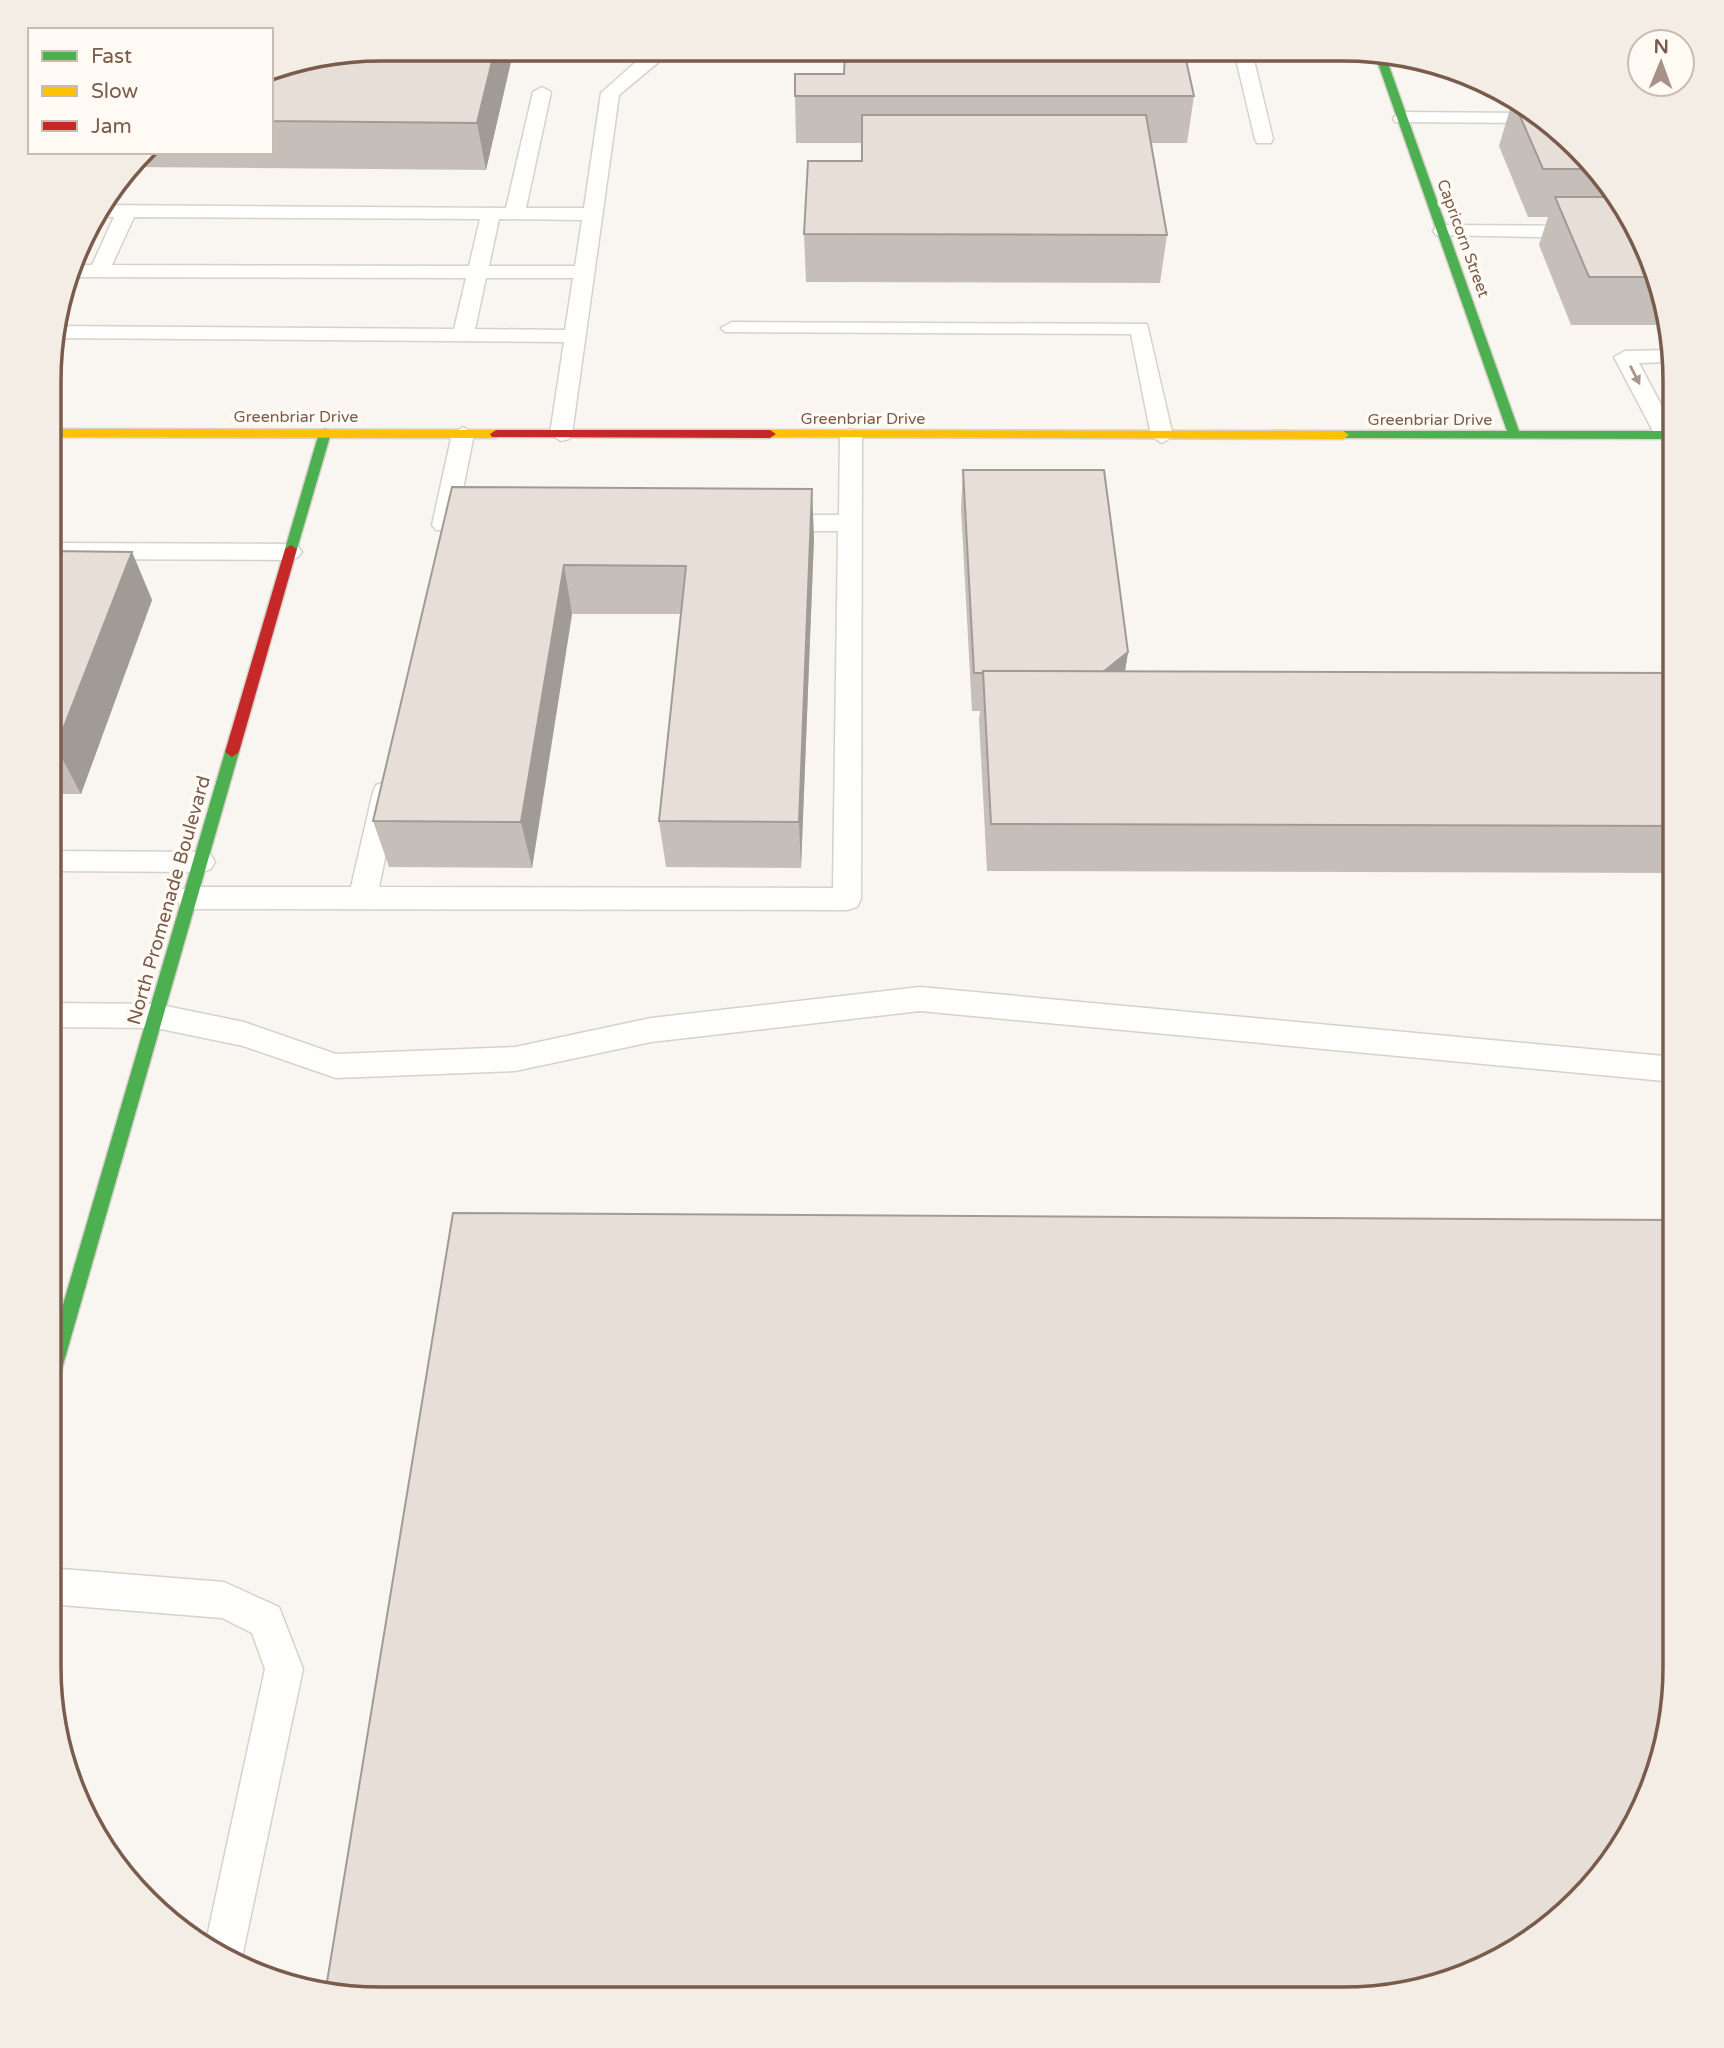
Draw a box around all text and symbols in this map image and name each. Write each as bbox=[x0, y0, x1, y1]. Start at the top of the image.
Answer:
legend bbox=[28, 28, 273, 154]
north arrow bbox=[1626, 28, 1696, 98]
text: N bbox=[1653, 36, 1669, 58]
text: Fast bbox=[91, 44, 132, 69]
text: Slow bbox=[91, 79, 139, 104]
text: Jam bbox=[91, 114, 132, 139]
street label: Capricorn Street bbox=[1432, 177, 1494, 300]
one-way arrow bbox=[1629, 365, 1641, 385]
street label: Greenbriar Drive bbox=[234, 407, 358, 427]
street label: Greenbriar Drive bbox=[801, 409, 925, 429]
street label: Greenbriar Drive bbox=[1368, 410, 1492, 430]
street label: North Promenade Boulevard bbox=[123, 773, 215, 1027]

